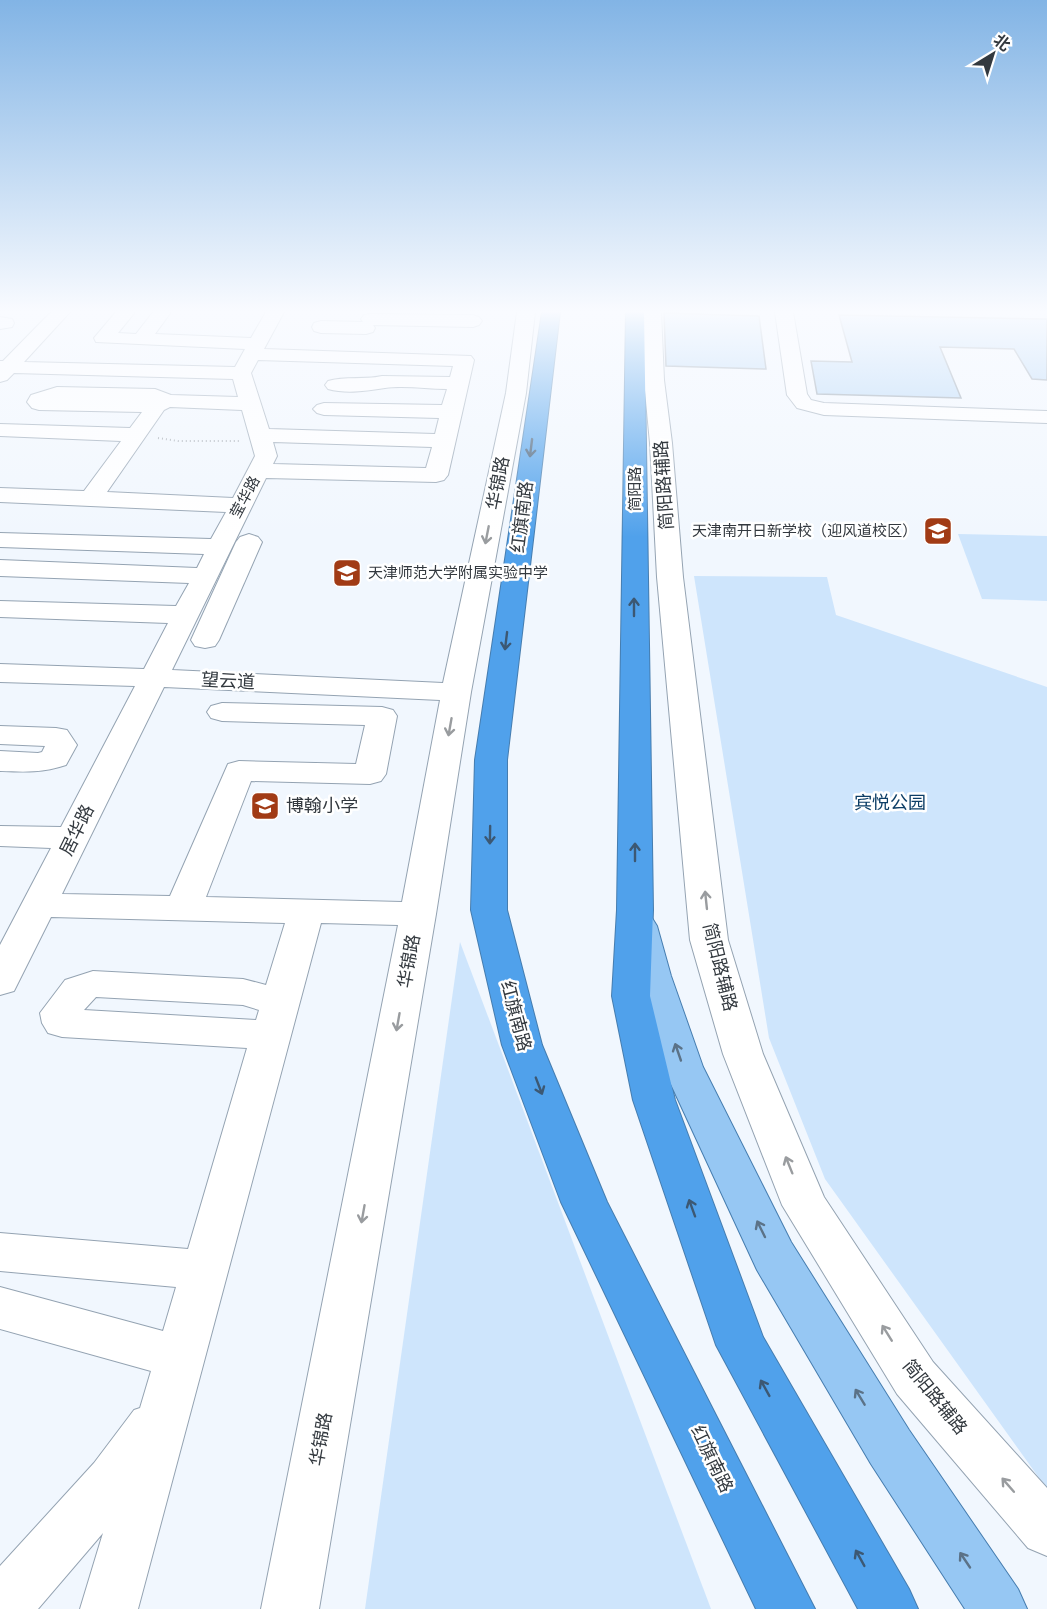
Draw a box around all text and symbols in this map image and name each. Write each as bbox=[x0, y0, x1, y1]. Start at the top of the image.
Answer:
north arrow bbox=[963, 24, 1023, 84]
text: 北 bbox=[989, 29, 1015, 57]
one-way arrow bbox=[526, 438, 537, 458]
street label: 简阳路辅路 bbox=[648, 439, 680, 531]
street label: 华锦路 bbox=[480, 454, 516, 512]
street label: 简阳路 bbox=[624, 466, 646, 512]
street label: 莹华路 bbox=[225, 472, 265, 522]
street label: 红旗南路 bbox=[505, 480, 539, 554]
school or university icon: 天津南开日新学校（迎风道校区） bbox=[922, 515, 954, 547]
place label: 天津南开日新学校（迎风道校区） bbox=[692, 520, 917, 542]
one-way arrow bbox=[481, 525, 492, 544]
school or university icon: 天津师范大学附属实验中学 bbox=[331, 557, 363, 589]
place label: 天津师范大学附属实验中学 bbox=[368, 562, 548, 584]
one-way arrow bbox=[628, 598, 640, 618]
one-way arrow bbox=[501, 631, 512, 651]
street label: 望云道 bbox=[200, 667, 256, 695]
one-way arrow bbox=[444, 716, 455, 736]
school or university icon: 博翰小学 bbox=[249, 790, 281, 822]
park label: 宾悦公园 bbox=[854, 790, 926, 816]
place label: 博翰小学 bbox=[286, 793, 358, 819]
street label: 居华路 bbox=[53, 800, 101, 860]
one-way arrow bbox=[484, 825, 496, 845]
one-way arrow bbox=[629, 842, 641, 862]
one-way arrow bbox=[700, 891, 711, 911]
street label: 简阳路辅路 bbox=[696, 920, 744, 1014]
street label: 华锦路 bbox=[392, 932, 426, 990]
street label: 红旗南路 bbox=[494, 978, 538, 1054]
one-way arrow bbox=[392, 1012, 403, 1031]
one-way arrow bbox=[672, 1043, 683, 1062]
one-way arrow bbox=[534, 1077, 545, 1095]
one-way arrow bbox=[783, 1157, 794, 1175]
one-way arrow bbox=[685, 1199, 696, 1217]
one-way arrow bbox=[357, 1204, 368, 1223]
one-way arrow bbox=[754, 1220, 766, 1238]
one-way arrow bbox=[880, 1325, 892, 1342]
street label: 简阳路辅路 bbox=[897, 1354, 973, 1440]
one-way arrow bbox=[758, 1380, 770, 1397]
one-way arrow bbox=[853, 1389, 865, 1406]
street label: 华锦路 bbox=[304, 1410, 338, 1468]
street label: 红旗南路 bbox=[685, 1421, 739, 1497]
one-way arrow bbox=[1002, 1477, 1015, 1493]
one-way arrow bbox=[854, 1550, 866, 1567]
one-way arrow bbox=[959, 1552, 972, 1569]

